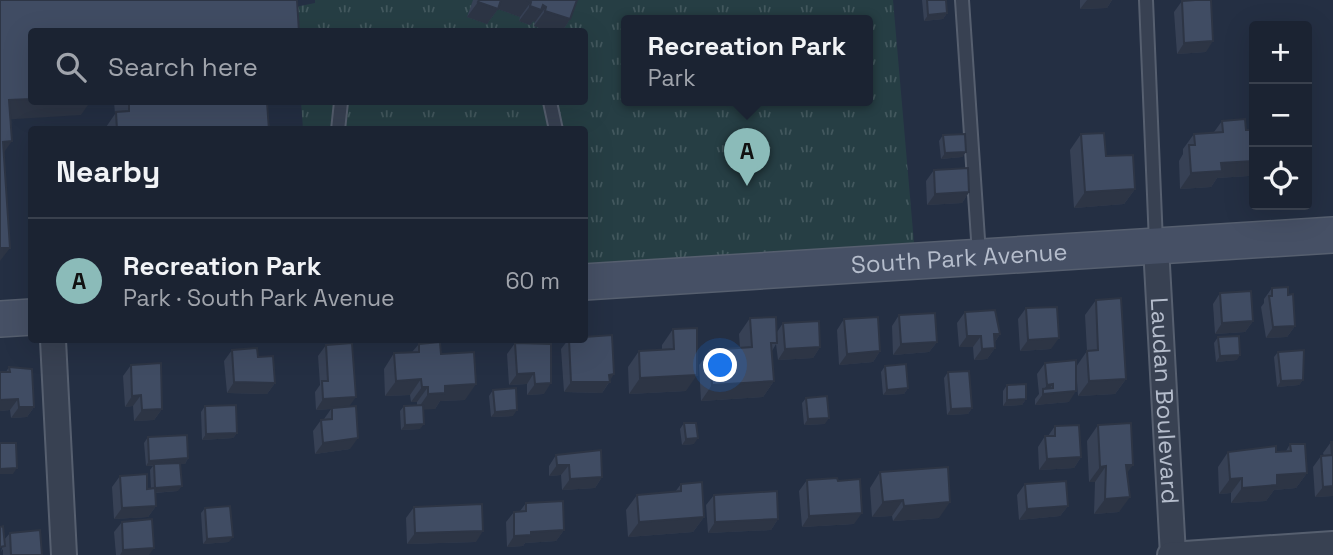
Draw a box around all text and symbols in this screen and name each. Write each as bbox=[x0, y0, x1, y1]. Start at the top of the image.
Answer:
popup bbox=[621, 15, 873, 106]
map controls bbox=[1249, 21, 1312, 210]
button: + bbox=[1249, 21, 1312, 84]
search box bbox=[28, 28, 588, 105]
text: Recreation Park bbox=[648, 29, 846, 63]
icon: search bbox=[52, 48, 90, 86]
text: Search here bbox=[108, 50, 258, 84]
text: Park bbox=[648, 63, 696, 93]
button: − bbox=[1249, 84, 1312, 147]
pin: A bbox=[724, 128, 770, 186]
button: locate bbox=[1249, 147, 1312, 210]
text: Nearby bbox=[56, 152, 160, 191]
street label: South Park Avenue bbox=[850, 236, 1068, 280]
text: Recreation Park bbox=[123, 249, 321, 283]
text: A bbox=[72, 266, 86, 296]
text: 60 m bbox=[505, 266, 560, 296]
text: Park · South Park Avenue bbox=[123, 283, 395, 313]
street label: Laudan Boulevard bbox=[1144, 297, 1186, 505]
your location bbox=[703, 348, 737, 382]

